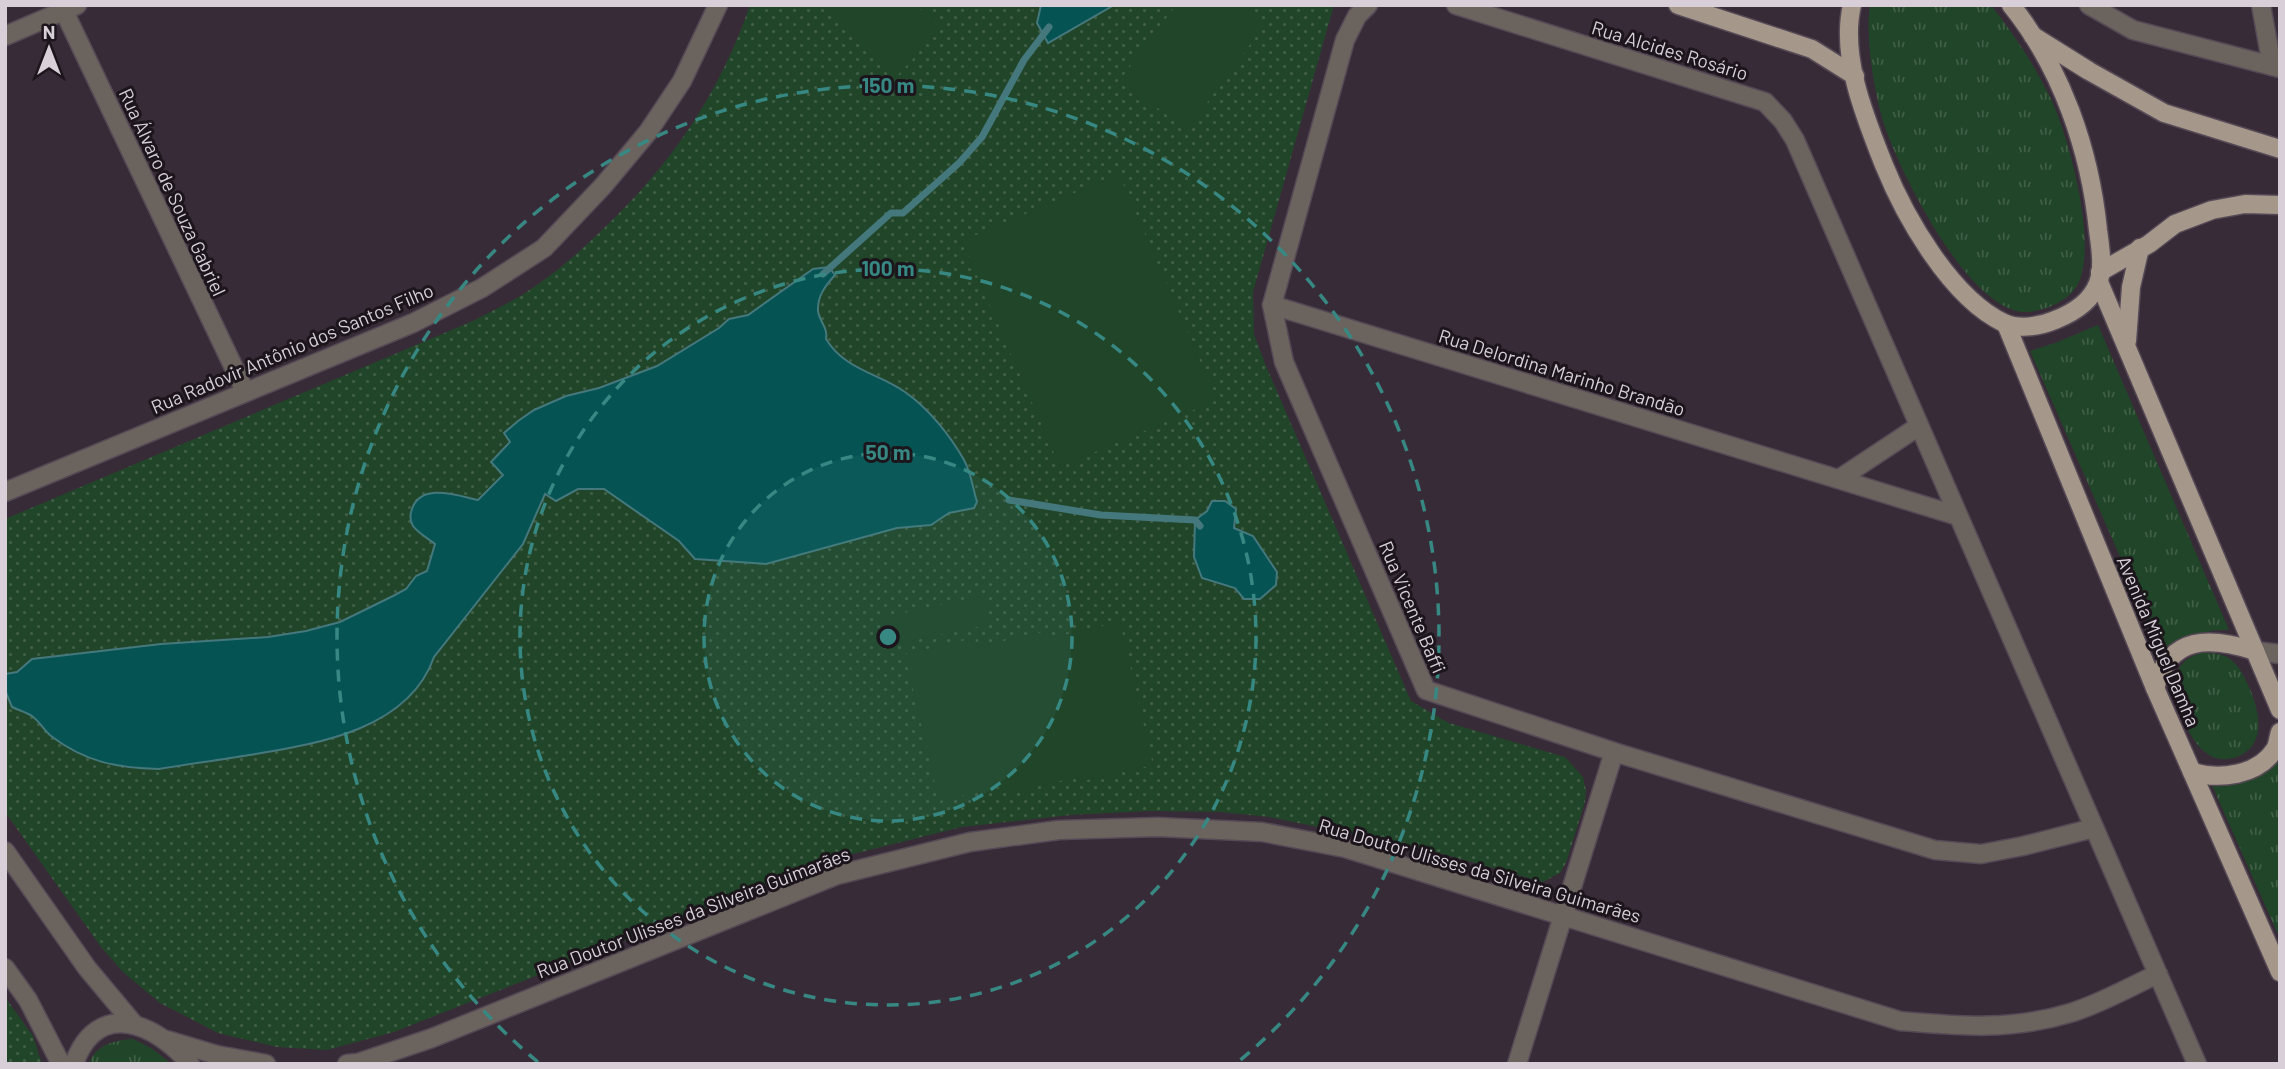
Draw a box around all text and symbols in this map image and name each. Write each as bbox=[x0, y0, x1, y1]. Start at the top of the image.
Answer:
north arrow bbox=[14, 14, 84, 84]
street label: Rua Alcides Rosário bbox=[1589, 15, 1751, 85]
text: N bbox=[43, 20, 55, 43]
text: 150 m bbox=[862, 72, 914, 97]
street label: Rua Álvaro de Souza Gabriel bbox=[115, 85, 231, 299]
text: 100 m bbox=[861, 255, 915, 280]
street label: Rua Radovir Antônio dos Santos Filho bbox=[147, 278, 437, 418]
street label: Rua Delordina Marinho Brandão bbox=[1436, 324, 1688, 420]
text: 50 m bbox=[865, 439, 911, 464]
street label: Rua Vicente Baffi bbox=[1375, 537, 1451, 677]
street label: Avenida Miguel Damha bbox=[2113, 552, 2205, 730]
centre of rings bbox=[876, 625, 900, 649]
street label: Rua Doutor Ulisses da Silveira Guimarães bbox=[1316, 813, 1644, 927]
street label: Rua Doutor Ulisses da Silveira Guimarães bbox=[533, 841, 853, 983]

